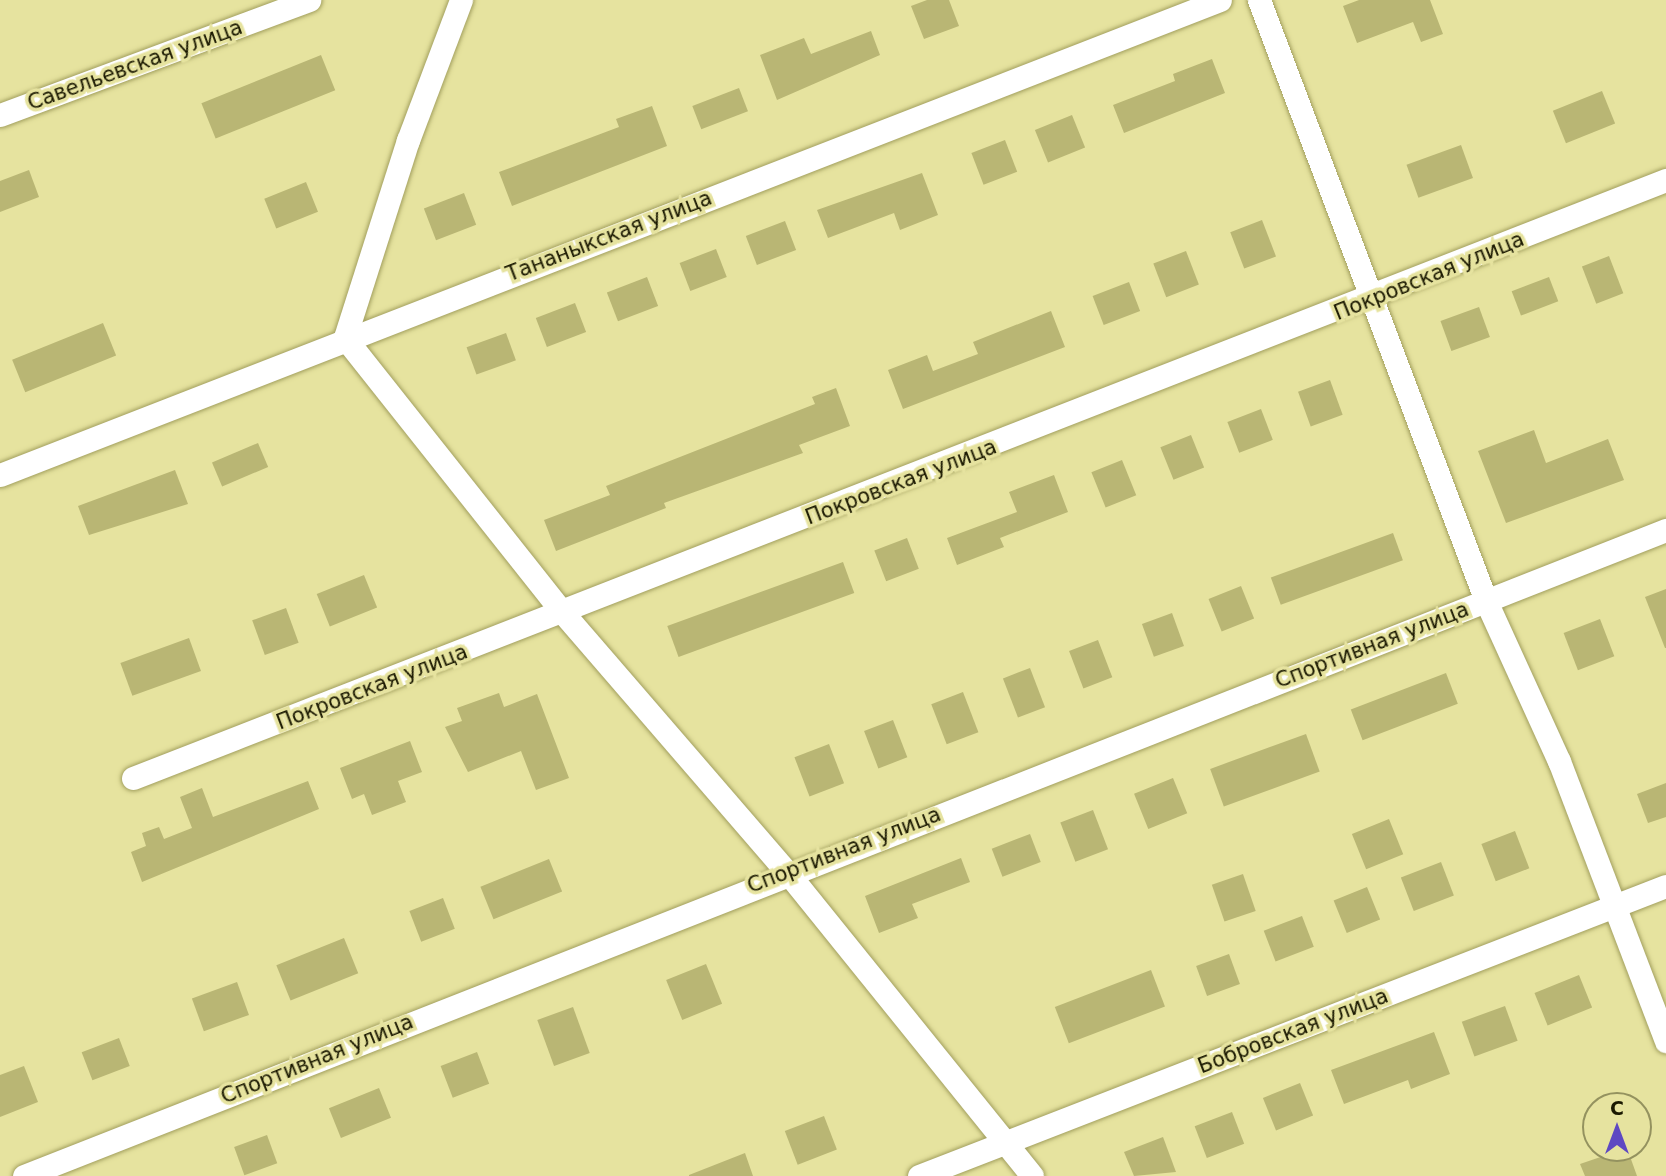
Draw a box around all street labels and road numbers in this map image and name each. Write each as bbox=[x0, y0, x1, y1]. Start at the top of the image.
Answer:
street label: Савельевская улица bbox=[24, 14, 246, 116]
street label: Тананыкская улица bbox=[503, 185, 715, 287]
street label: Покровская улица bbox=[1330, 226, 1528, 326]
street label: Покровская улица bbox=[802, 434, 1000, 530]
street label: Спортивная улица bbox=[1272, 596, 1472, 694]
street label: Покровская улица bbox=[273, 639, 471, 735]
street label: Спортивная улица bbox=[744, 801, 944, 899]
street label: Бобровская улица bbox=[1194, 983, 1392, 1079]
street label: Спортивная улица bbox=[217, 1009, 417, 1109]

